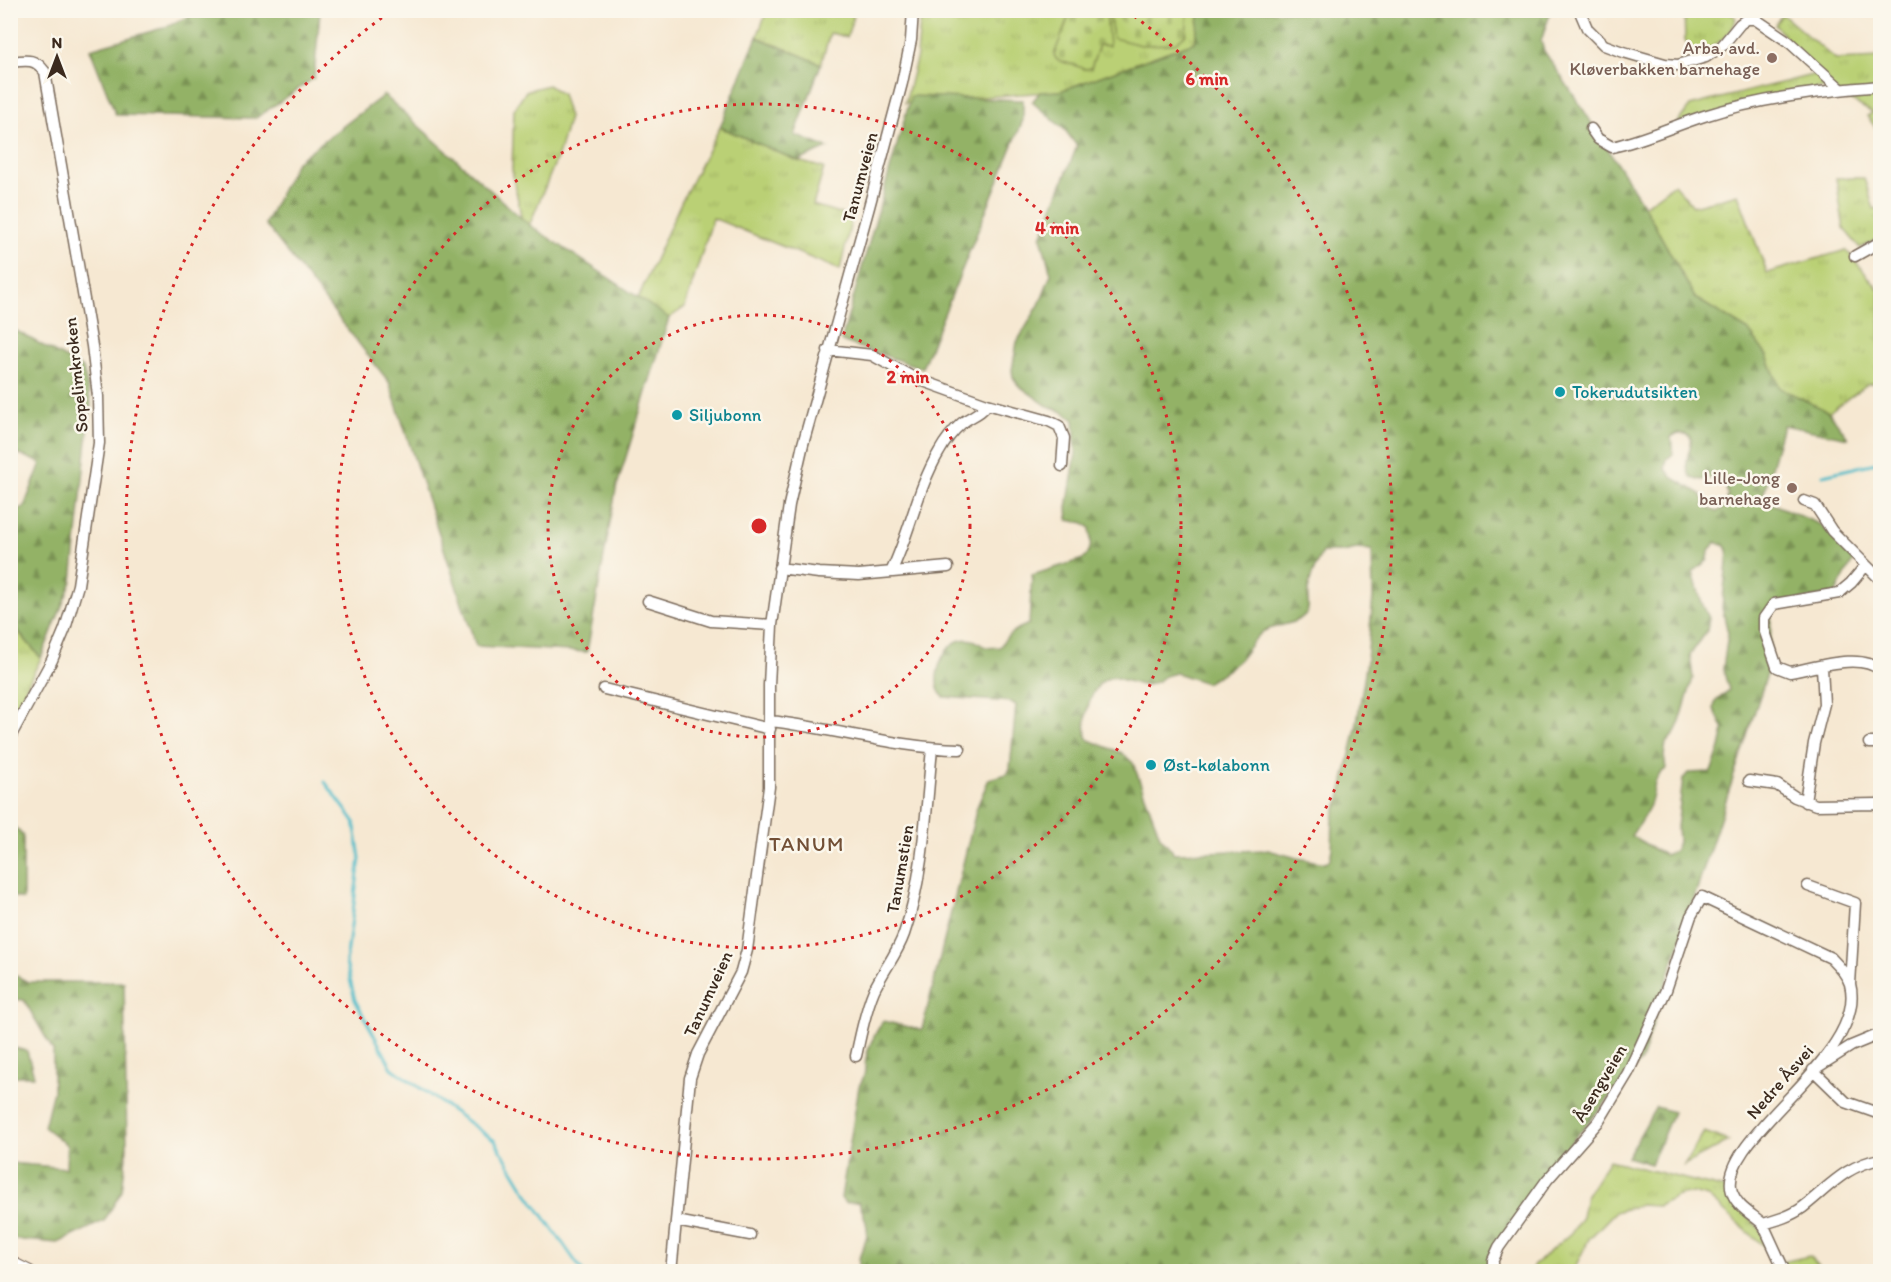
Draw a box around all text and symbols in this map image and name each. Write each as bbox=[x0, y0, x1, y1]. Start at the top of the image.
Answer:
north arrow bbox=[27, 27, 87, 87]
text: N bbox=[52, 33, 62, 52]
place label: Arba, avd. Kløverbakken barnehage bbox=[1570, 37, 1760, 80]
marker: Arba, avd. Kløverbakken barnehage bbox=[1765, 51, 1779, 65]
text: 6 min bbox=[1186, 68, 1229, 90]
street label: Tanumveien bbox=[837, 129, 883, 225]
text: 4 min bbox=[1035, 217, 1080, 239]
street label: Sopelimkroken bbox=[59, 316, 93, 434]
text: 2 min bbox=[887, 366, 930, 388]
place label: Tokerudutsikten bbox=[1572, 381, 1698, 403]
marker: Tokerudutsikten bbox=[1553, 385, 1567, 399]
place label: Siljubonn bbox=[689, 404, 762, 426]
marker: Siljubonn bbox=[670, 408, 684, 422]
place label: Lille-Jong barnehage bbox=[1699, 467, 1781, 510]
marker: Lille-Jong barnehage bbox=[1785, 481, 1799, 495]
centre of rings bbox=[749, 516, 769, 536]
place label: Øst-kølabonn bbox=[1163, 754, 1270, 776]
marker: Øst-kølabonn bbox=[1144, 758, 1158, 772]
street label: Tanumstien bbox=[881, 822, 919, 915]
district label: TANUM bbox=[769, 831, 845, 856]
street label: Tanumveien bbox=[678, 947, 738, 1041]
street label: Åsengveien bbox=[1568, 1040, 1632, 1126]
street label: Nedre Åsvei bbox=[1742, 1040, 1818, 1124]

